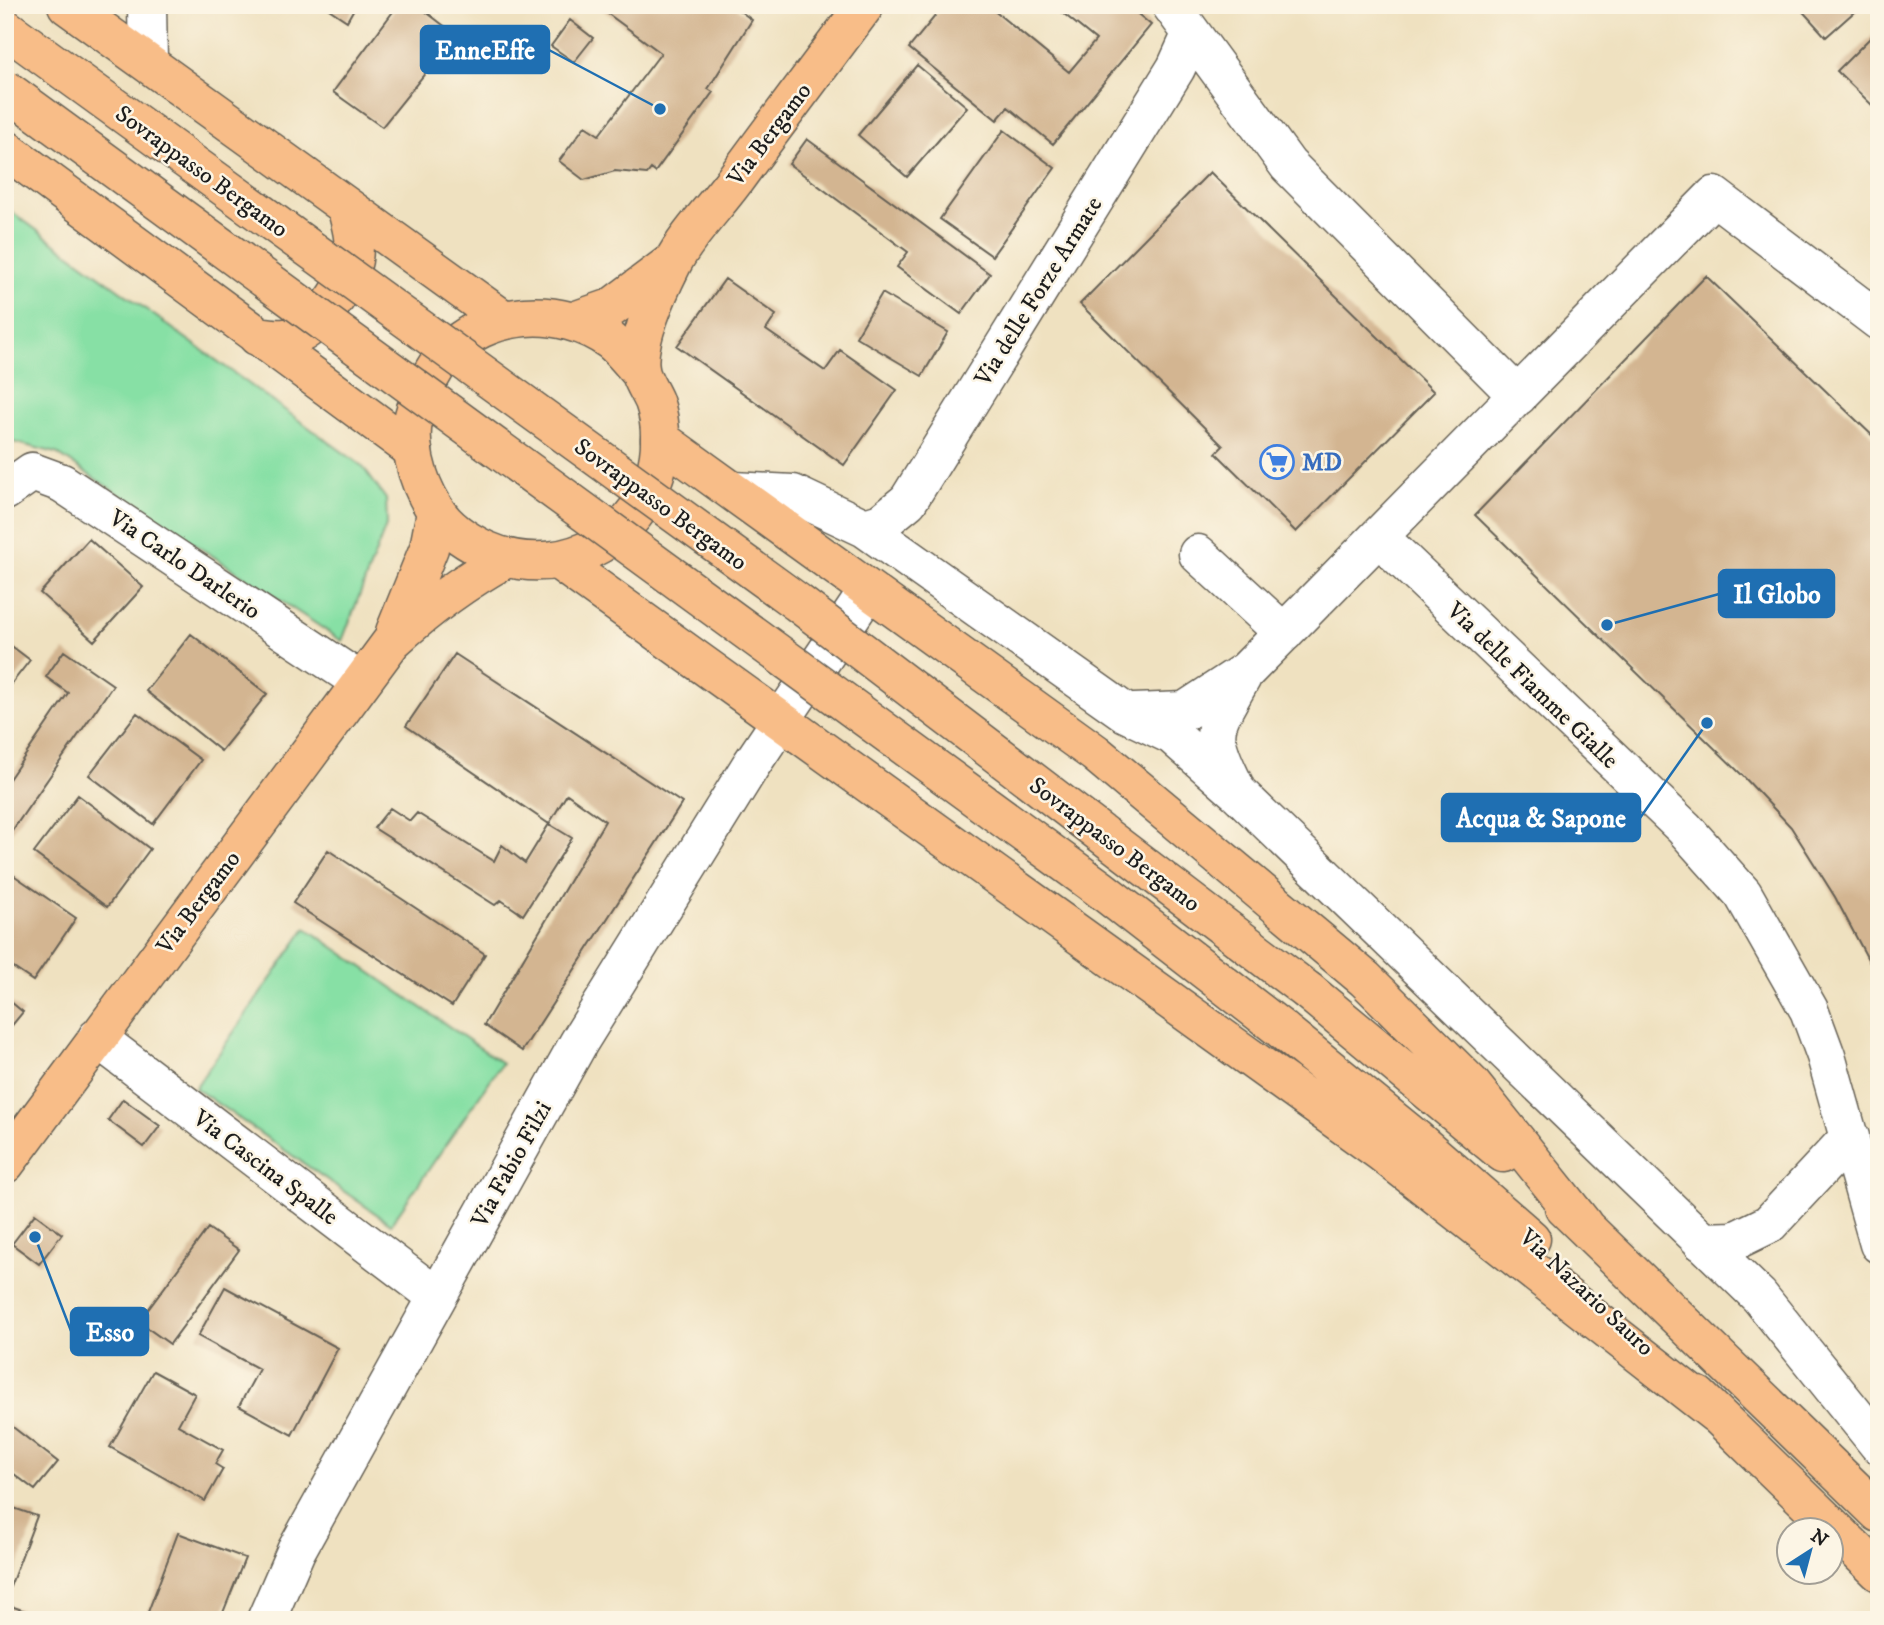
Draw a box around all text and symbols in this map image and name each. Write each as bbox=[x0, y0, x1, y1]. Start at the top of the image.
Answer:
callout: EnneEffe bbox=[421, 26, 549, 73]
text: EnneEffe bbox=[435, 35, 535, 68]
street label: Via Bergamo bbox=[720, 77, 819, 193]
street label: Sovrappasso Bergamo bbox=[109, 99, 294, 245]
street label: Via delle Forze Armate bbox=[968, 191, 1109, 393]
street label: Sovrappasso Bergamo bbox=[568, 432, 753, 578]
supermarket icon: MD bbox=[1258, 443, 1296, 481]
place label: MD bbox=[1302, 448, 1342, 478]
street label: Via Carlo Darlerio bbox=[102, 503, 266, 627]
callout: Il Globo bbox=[1719, 570, 1834, 617]
text: Il Globo bbox=[1733, 579, 1821, 612]
street label: Via delle Fiamme Gialle bbox=[1439, 595, 1625, 776]
street label: Sovrappasso Bergamo bbox=[1023, 771, 1206, 919]
callout: Acqua & Sapone bbox=[1442, 794, 1640, 841]
text: Acqua & Sapone bbox=[1455, 803, 1626, 836]
street label: Via Bergamo bbox=[149, 845, 248, 961]
street label: Via Fabio Filzi bbox=[464, 1096, 559, 1234]
street label: Via Cascina Spalle bbox=[186, 1103, 344, 1232]
street label: Via Nazario Sauro bbox=[1512, 1222, 1660, 1363]
callout: Esso bbox=[71, 1308, 148, 1355]
text: Esso bbox=[86, 1317, 135, 1350]
north arrow bbox=[1776, 1516, 1846, 1586]
text: N bbox=[1806, 1525, 1833, 1553]

